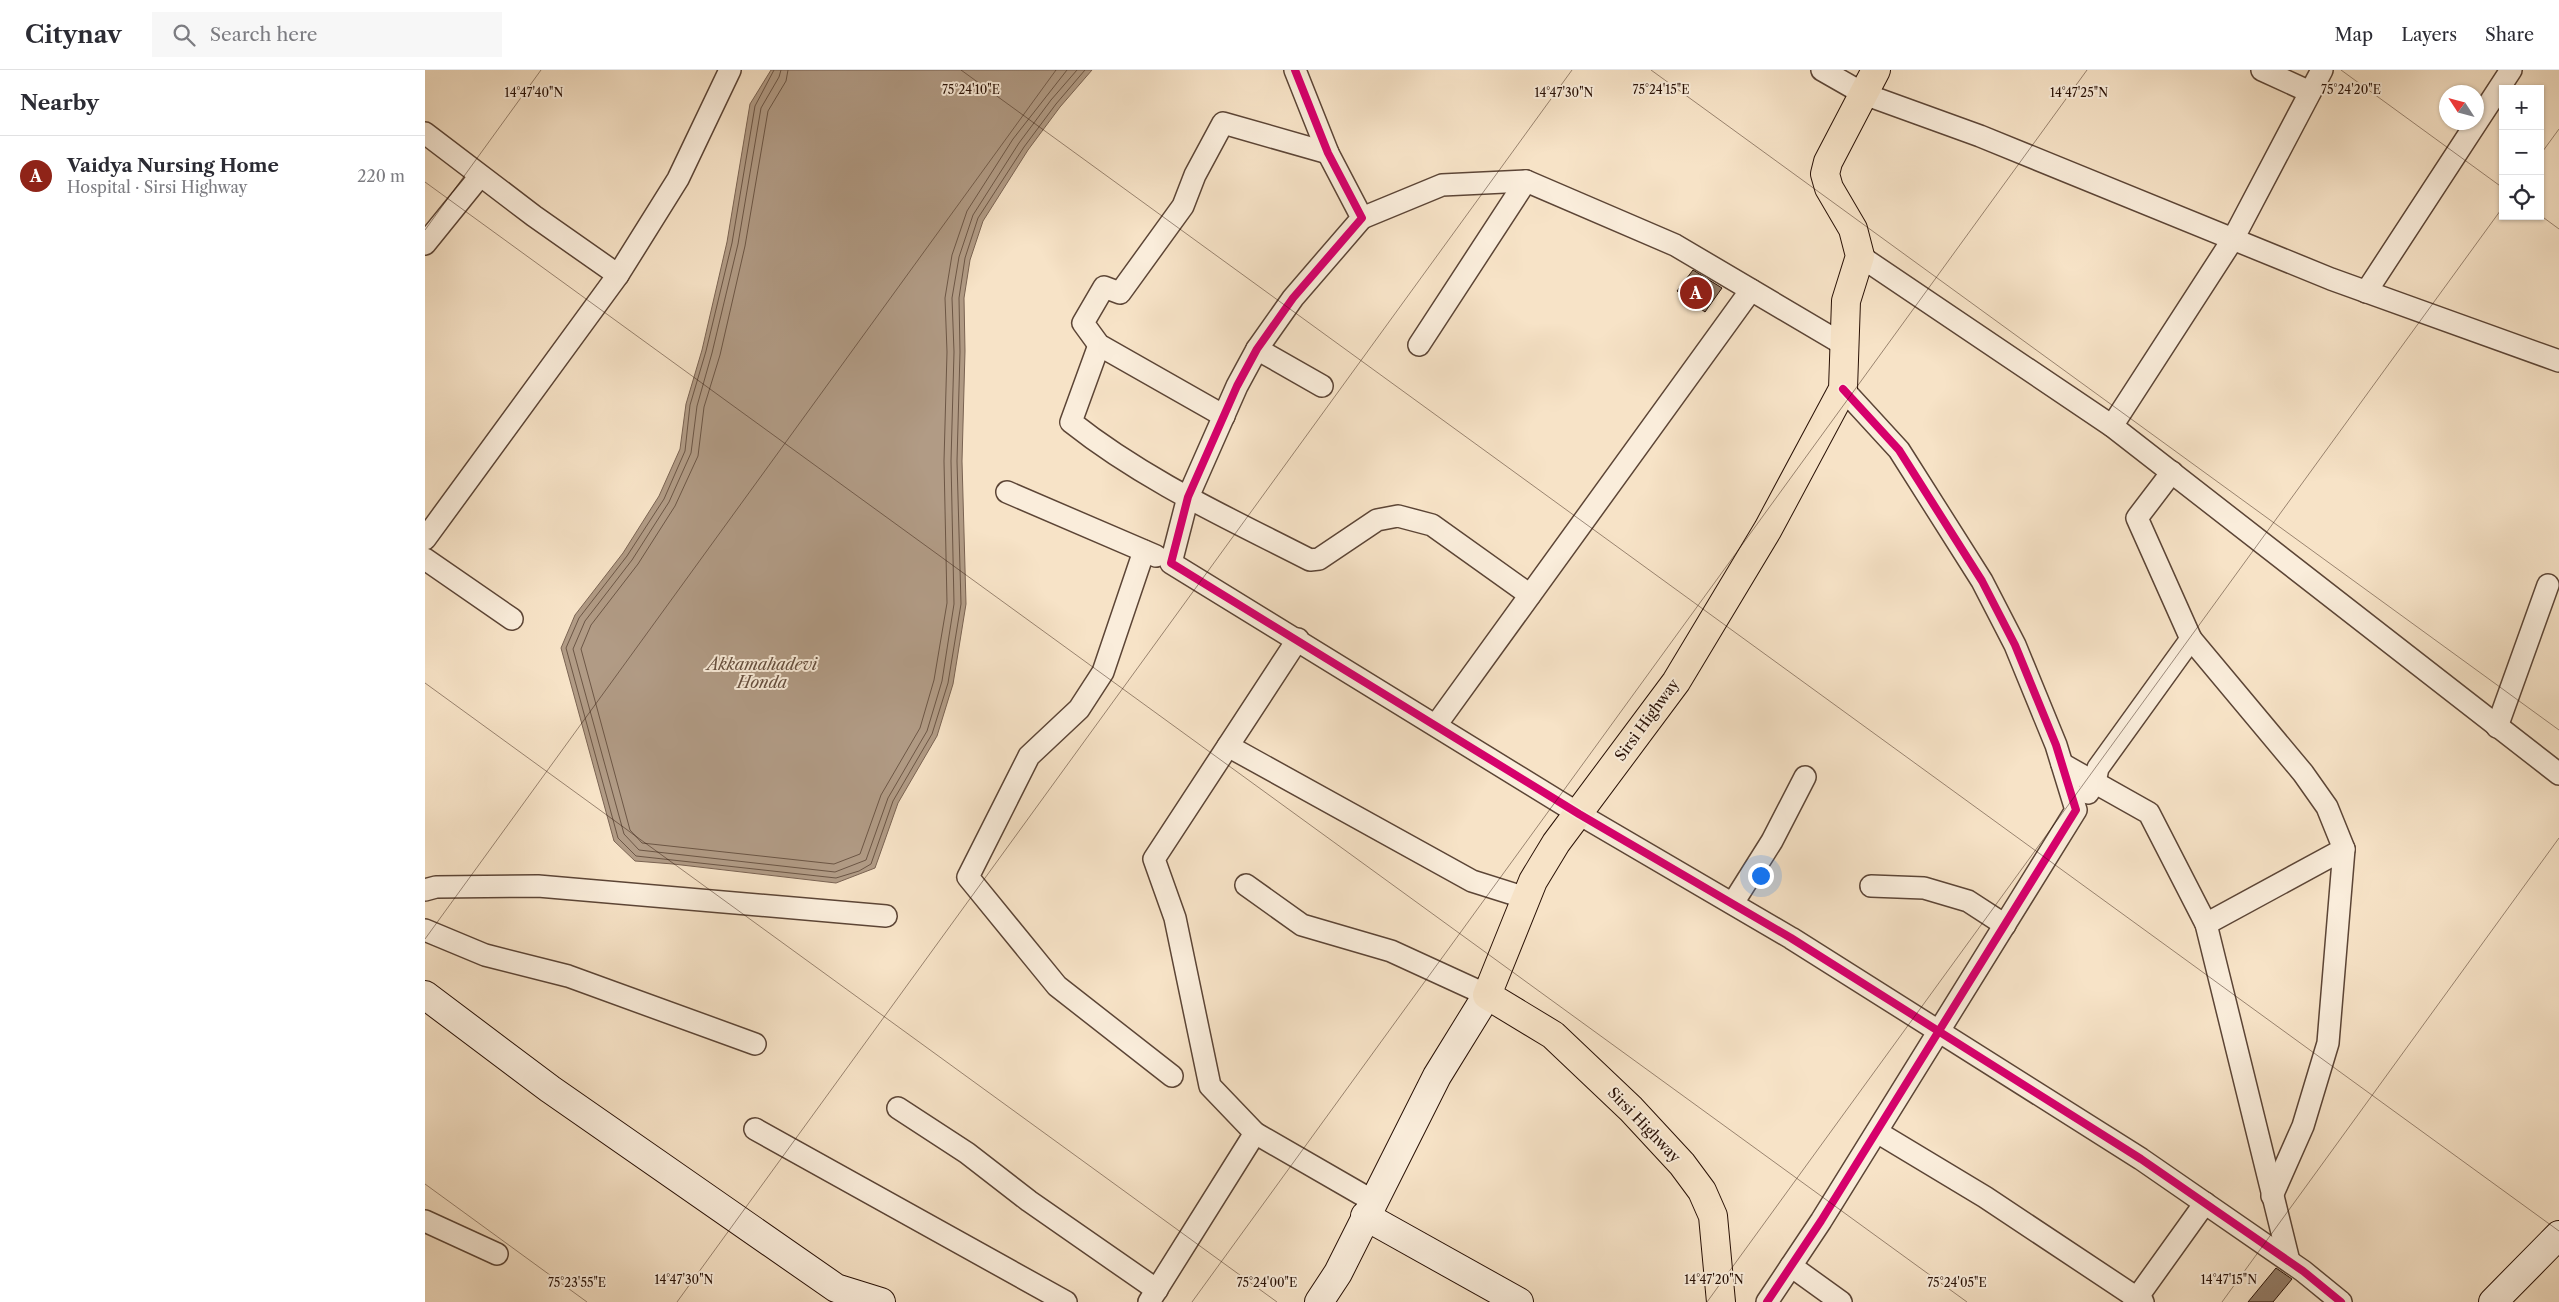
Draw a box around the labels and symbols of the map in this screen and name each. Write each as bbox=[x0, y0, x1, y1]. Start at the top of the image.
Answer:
text: 75°24'10"E bbox=[942, 82, 1000, 97]
text: 75°24'15"E bbox=[1633, 82, 1689, 97]
text: 75°24'20"E bbox=[2321, 82, 2381, 97]
text: 14°47'40"N bbox=[505, 85, 563, 100]
text: 14°47'30"N bbox=[1534, 85, 1594, 100]
text: 14°47'25"N bbox=[2050, 85, 2108, 100]
north arrow bbox=[2439, 85, 2484, 130]
pin: A bbox=[1680, 274, 1712, 312]
water label: Akkamahadevi Honda bbox=[704, 654, 818, 692]
street label: Sirsi Highway bbox=[1610, 674, 1683, 765]
your location bbox=[1748, 863, 1774, 889]
street label: Sirsi Highway bbox=[1604, 1083, 1685, 1167]
text: 14°47'30"N bbox=[654, 1272, 714, 1287]
text: 14°47'20"N bbox=[1684, 1272, 1744, 1287]
text: 14°47'15"N bbox=[2201, 1272, 2257, 1287]
text: 75°23'55"E bbox=[548, 1275, 606, 1290]
text: 75°24'00"E bbox=[1237, 1275, 1297, 1290]
text: 75°24'05"E bbox=[1927, 1275, 1987, 1290]

